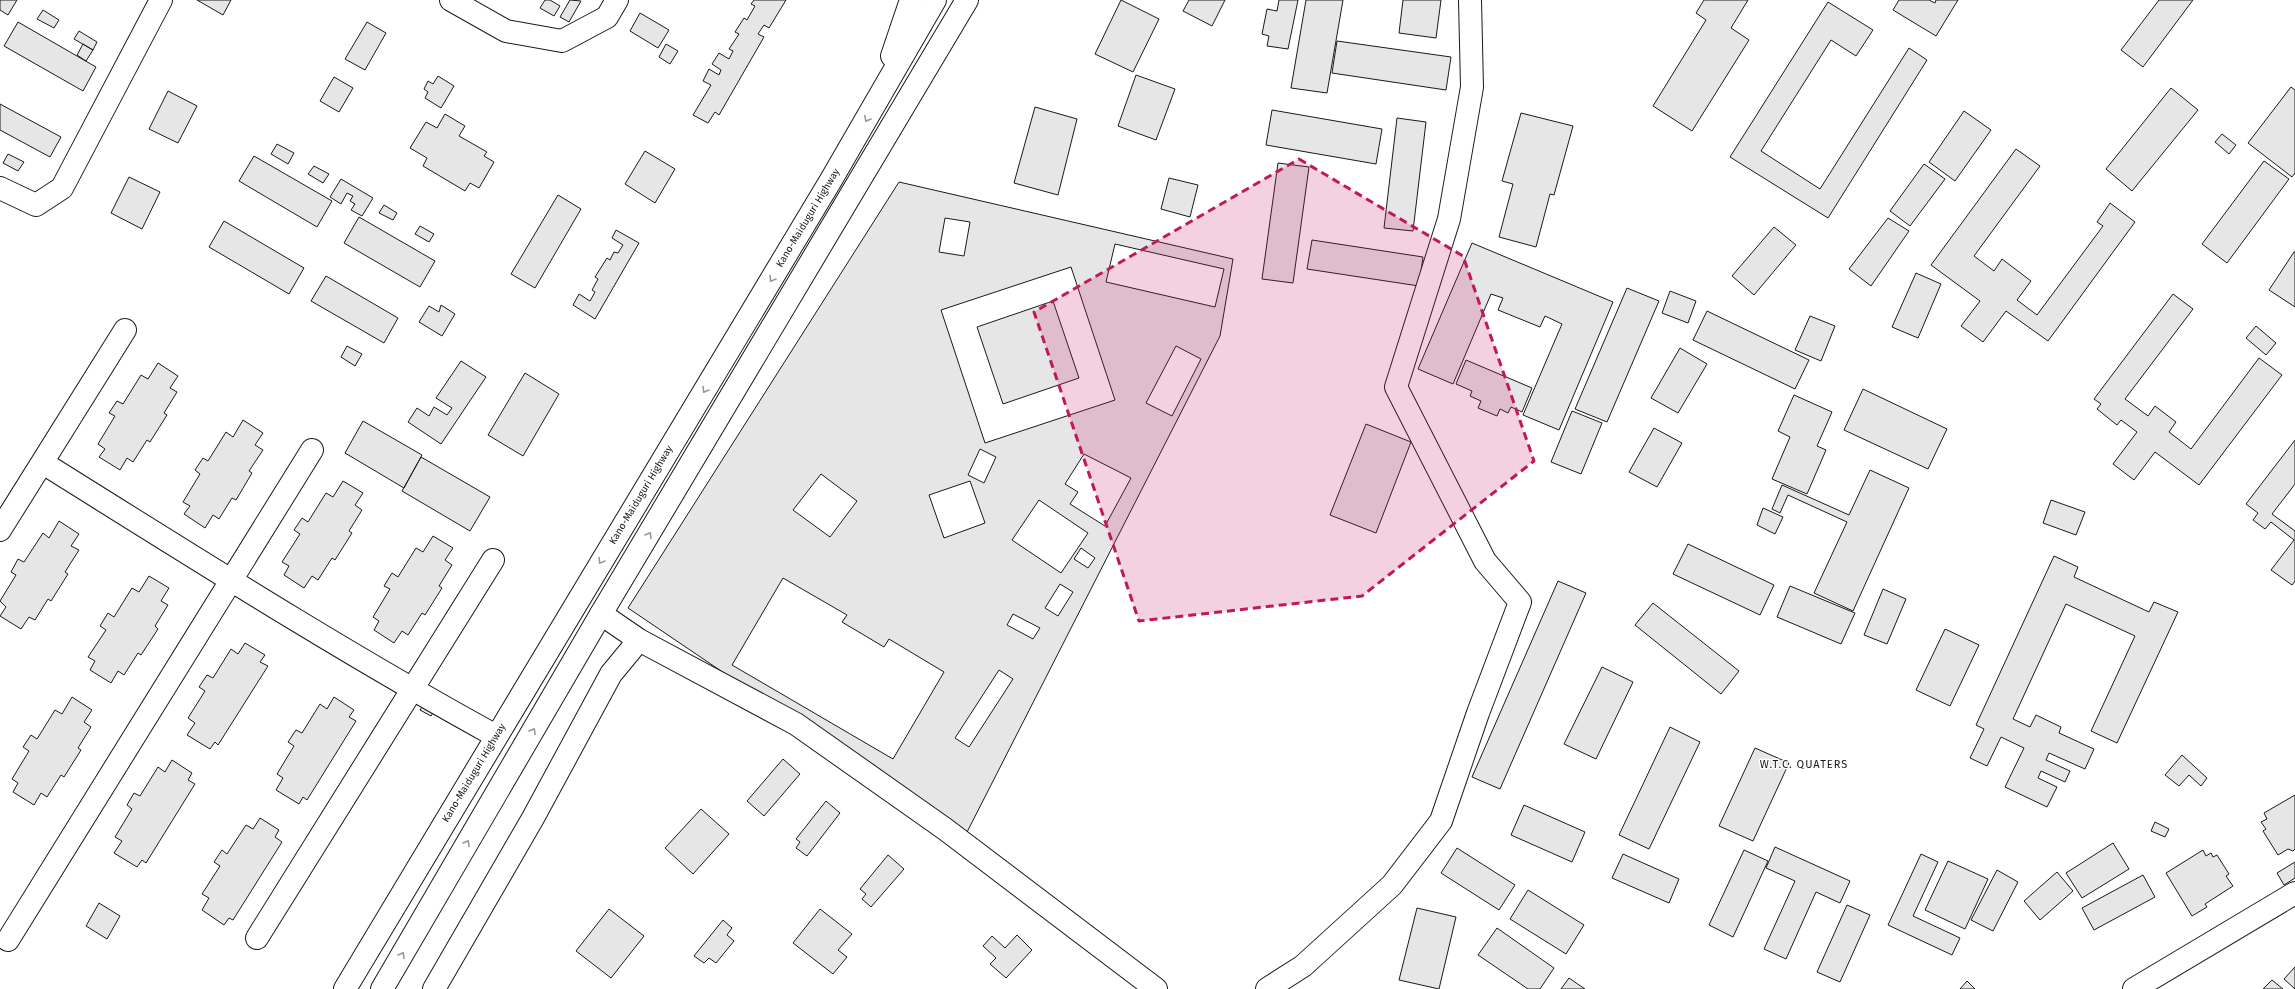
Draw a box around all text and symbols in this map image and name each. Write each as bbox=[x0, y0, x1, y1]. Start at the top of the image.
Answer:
one-way arrow bbox=[864, 115, 871, 122]
street label: Kano-Maiduguri Highway bbox=[774, 166, 842, 270]
one-way arrow bbox=[769, 275, 776, 282]
one-way arrow bbox=[702, 386, 709, 393]
street label: Kano-Maiduguri Highway bbox=[607, 443, 675, 547]
one-way arrow bbox=[644, 532, 651, 539]
one-way arrow bbox=[598, 557, 606, 564]
street label: Kano-Maiduguri Highway bbox=[440, 721, 508, 825]
one-way arrow bbox=[528, 728, 535, 735]
district label: W.T.C. QUATERS bbox=[1760, 758, 1848, 771]
one-way arrow bbox=[463, 840, 470, 847]
one-way arrow bbox=[397, 952, 404, 959]

